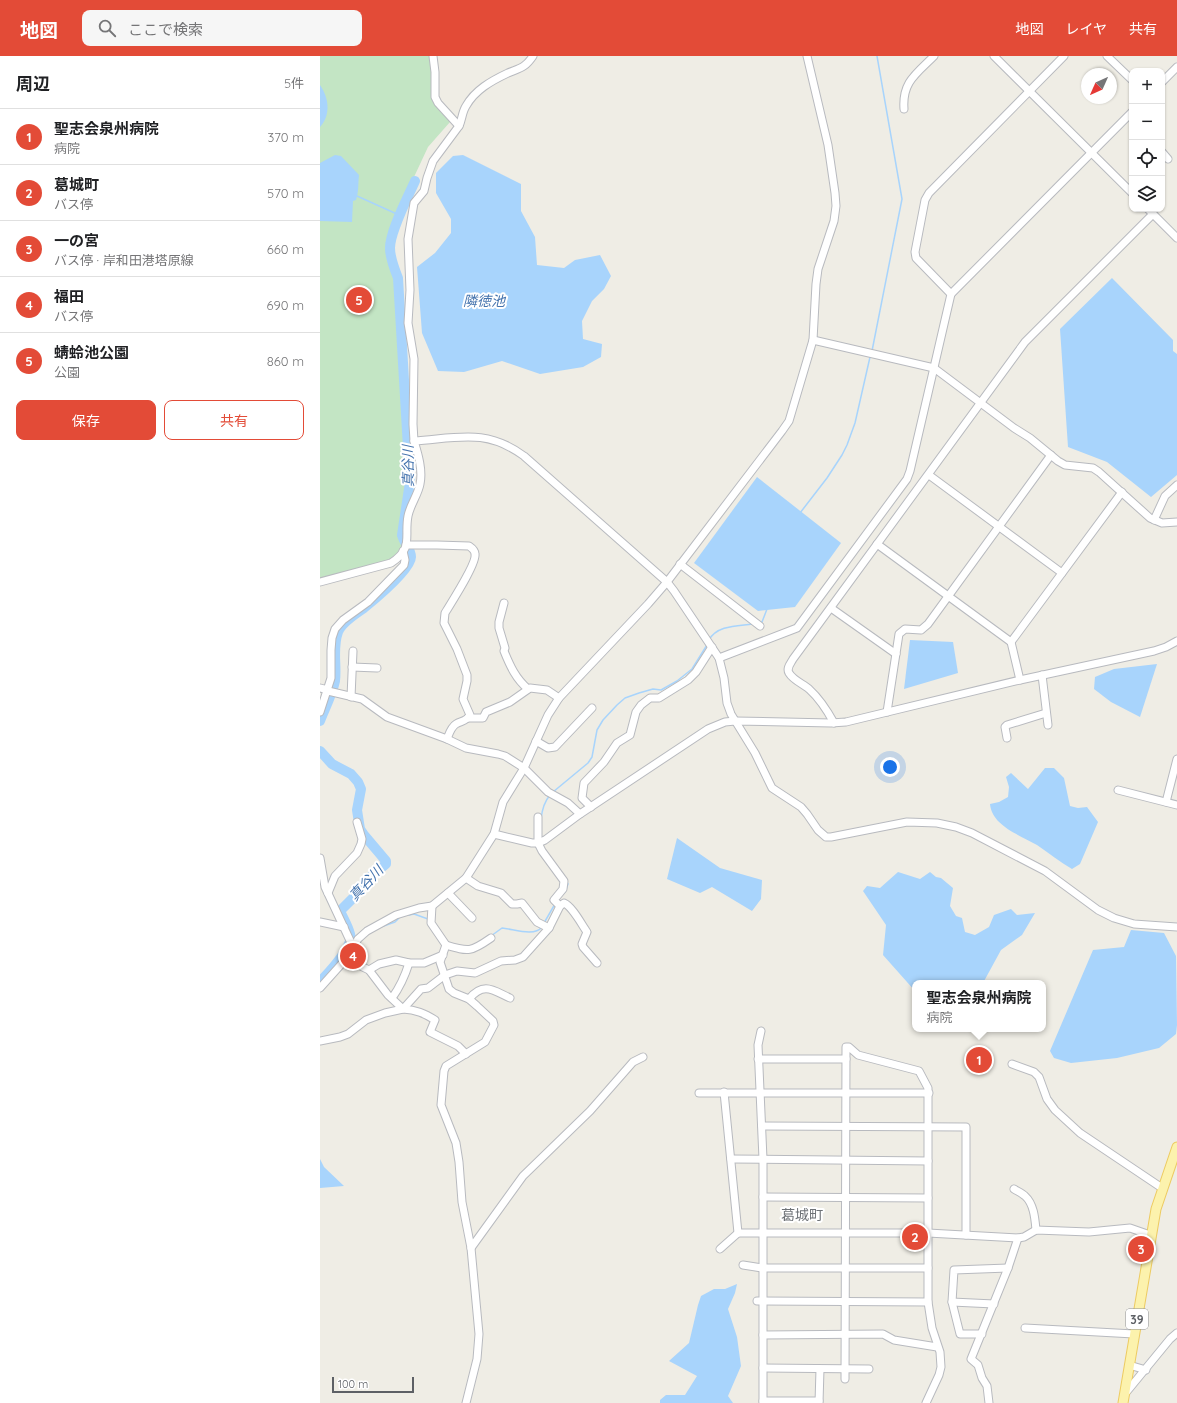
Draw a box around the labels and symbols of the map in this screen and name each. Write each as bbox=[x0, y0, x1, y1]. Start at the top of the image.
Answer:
north arrow bbox=[1081, 68, 1117, 104]
pin: 5 bbox=[346, 285, 372, 315]
water label: 隣徳池 bbox=[463, 292, 507, 310]
water label: 真谷川 bbox=[399, 443, 417, 487]
your location bbox=[880, 757, 900, 777]
water label: 真谷川 bbox=[345, 860, 388, 904]
pin: 4 bbox=[340, 941, 366, 971]
pin: 1 bbox=[966, 1045, 992, 1075]
district label: 葛城町 bbox=[781, 1206, 823, 1224]
pin: 2 bbox=[902, 1222, 928, 1252]
pin: 3 bbox=[1128, 1234, 1154, 1264]
road number: 39 bbox=[1126, 1309, 1148, 1329]
scale bar bbox=[332, 1375, 414, 1394]

